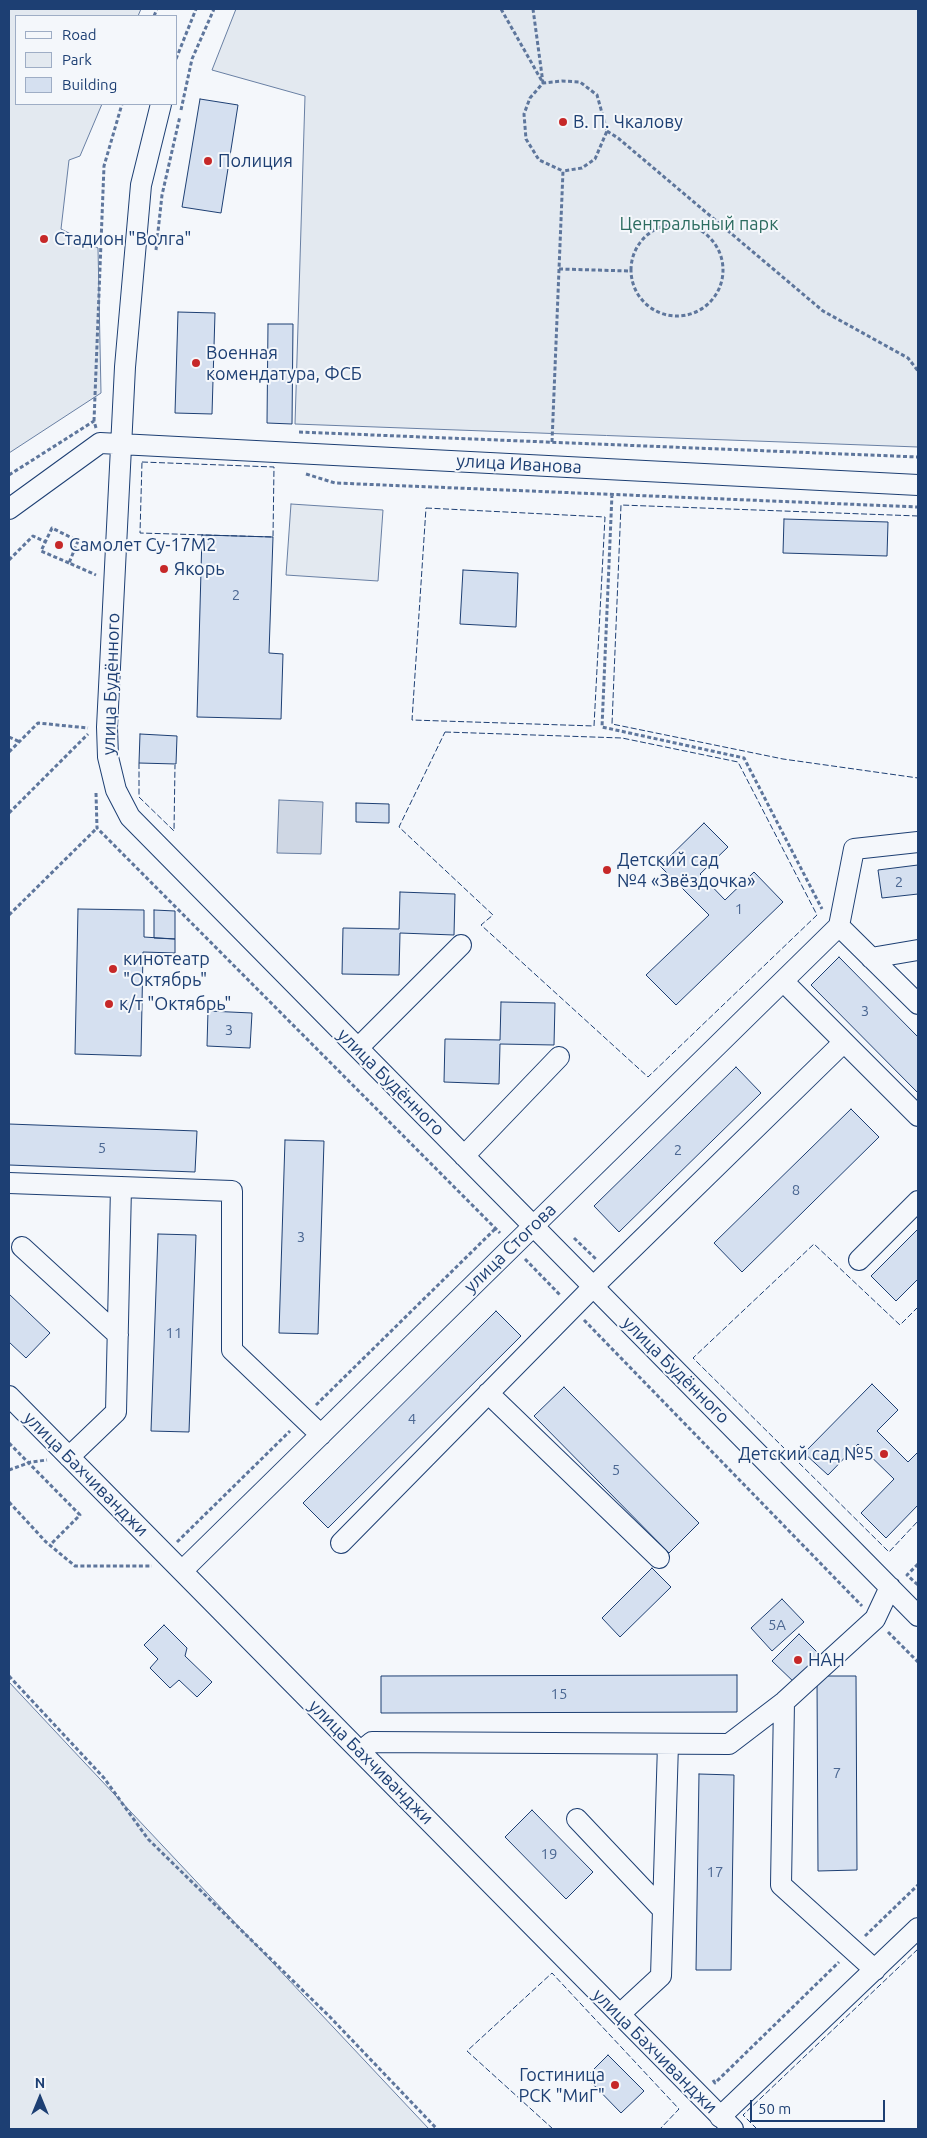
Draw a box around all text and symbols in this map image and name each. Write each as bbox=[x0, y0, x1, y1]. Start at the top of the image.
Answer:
legend bbox=[15, 15, 178, 105]
text: Road bbox=[62, 26, 97, 43]
text: Park bbox=[62, 51, 92, 68]
text: Building bbox=[62, 76, 117, 93]
place label: В. П. Чкалову bbox=[573, 111, 683, 133]
marker: В. П. Чкалову bbox=[557, 116, 569, 128]
place label: Полиция bbox=[218, 150, 293, 172]
marker: Полиция bbox=[202, 155, 214, 167]
park label: Центральный парк bbox=[620, 213, 778, 235]
place label: Стадион "Волга" bbox=[54, 228, 191, 250]
marker: Стадион "Волга" bbox=[38, 233, 50, 245]
place label: Военная комендатура, ФСБ bbox=[206, 342, 362, 384]
marker: Военная комендатура, ФСБ bbox=[190, 357, 202, 369]
street label: улица Иванова bbox=[456, 450, 582, 478]
place label: Самолет Су-17М2 bbox=[69, 534, 217, 556]
marker: Самолет Су-17М2 bbox=[53, 539, 65, 551]
place label: Якорь bbox=[174, 558, 225, 580]
marker: Якорь bbox=[158, 563, 170, 575]
house number: 2 bbox=[232, 586, 240, 604]
street label: улица Будённого bbox=[98, 612, 124, 756]
place label: Детский сад №4 «Звёздочка» bbox=[617, 849, 756, 892]
marker: Детский сад №4 «Звёздочка» bbox=[601, 864, 613, 876]
house number: 2 bbox=[895, 873, 903, 891]
house number: 1 bbox=[735, 900, 743, 918]
place label: кинотеатр "Октябрь" bbox=[123, 948, 210, 991]
marker: кинотеатр "Октябрь" bbox=[107, 963, 119, 975]
place label: к/т "Октябрь" bbox=[119, 993, 231, 1015]
marker: к/т "Октябрь" bbox=[103, 998, 115, 1010]
house number: 3 bbox=[861, 1002, 869, 1020]
house number: 3 bbox=[225, 1021, 233, 1039]
street label: улица Будённого bbox=[333, 1024, 449, 1140]
house number: 5 bbox=[98, 1139, 106, 1157]
house number: 2 bbox=[674, 1141, 682, 1159]
house number: 8 bbox=[792, 1181, 800, 1199]
street label: улица Стогова bbox=[459, 1199, 561, 1297]
house number: 3 bbox=[297, 1228, 305, 1246]
street label: улица Будённого bbox=[618, 1312, 734, 1428]
house number: 11 bbox=[166, 1324, 182, 1342]
street label: улица Бахчиванджи bbox=[19, 1407, 153, 1541]
house number: 4 bbox=[408, 1410, 416, 1428]
place label: Детский сад №5 bbox=[738, 1443, 874, 1465]
marker: Детский сад №5 bbox=[878, 1448, 890, 1460]
house number: 5 bbox=[612, 1461, 620, 1479]
house number: 5А bbox=[768, 1616, 786, 1634]
place label: НАН bbox=[808, 1649, 845, 1671]
marker: НАН bbox=[792, 1654, 804, 1666]
house number: 15 bbox=[551, 1685, 567, 1703]
street label: улица Бахчиванджи bbox=[304, 1695, 438, 1829]
house number: 7 bbox=[833, 1764, 841, 1782]
house number: 19 bbox=[541, 1845, 557, 1863]
house number: 17 bbox=[707, 1863, 723, 1881]
street label: улица Бахчиванджи bbox=[588, 1984, 722, 2118]
place label: Гостиница РСК "МиГ" bbox=[519, 2064, 605, 2106]
north arrow bbox=[15, 2073, 65, 2123]
text: N bbox=[35, 2075, 45, 2091]
marker: Гостиница РСК "МиГ" bbox=[609, 2079, 621, 2091]
scale bar bbox=[752, 2090, 887, 2122]
text: 50 m bbox=[758, 2100, 791, 2117]

